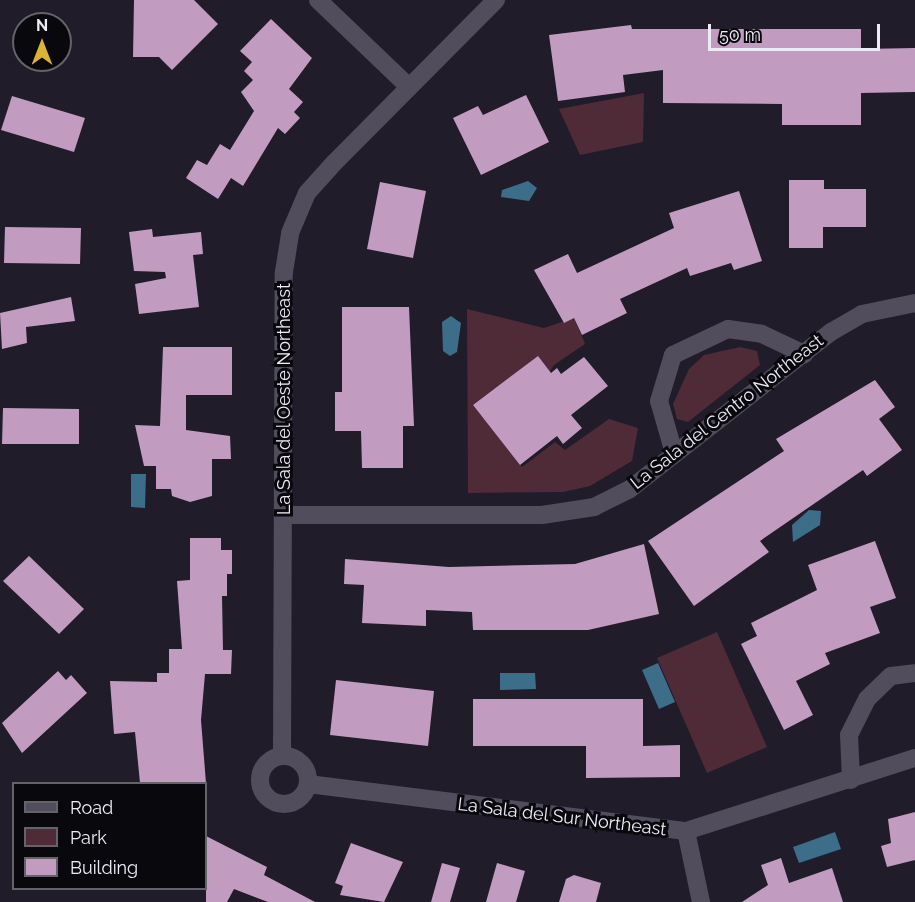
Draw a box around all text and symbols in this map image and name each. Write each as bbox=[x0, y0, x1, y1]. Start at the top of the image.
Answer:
north arrow bbox=[12, 12, 72, 72]
scale bar bbox=[711, 12, 884, 50]
text: N bbox=[36, 16, 48, 35]
text: 50 m bbox=[719, 24, 761, 45]
street label: La Sala del Oeste Northeast bbox=[273, 283, 295, 515]
street label: La Sala del Centro Northeast bbox=[626, 330, 828, 494]
legend bbox=[12, 782, 207, 890]
street label: La Sala del Sur Northeast bbox=[456, 793, 668, 841]
text: Road bbox=[70, 797, 113, 818]
text: Park bbox=[70, 827, 107, 848]
text: Building bbox=[70, 857, 138, 878]

